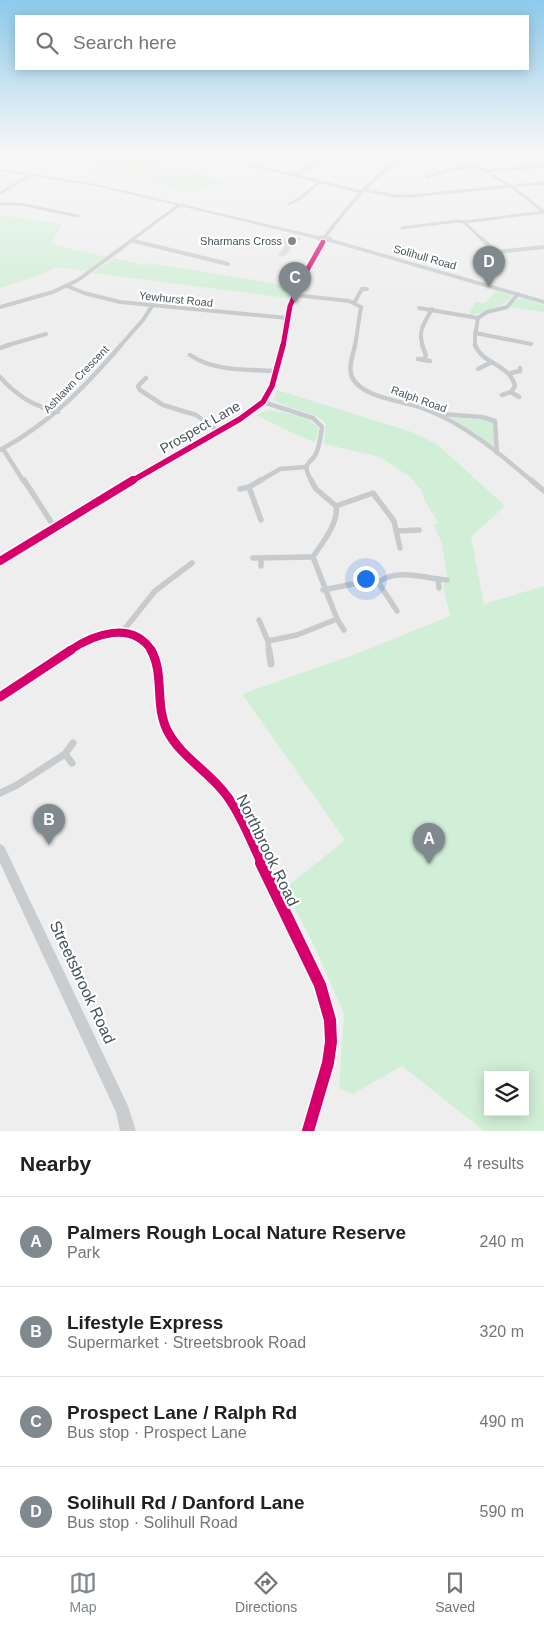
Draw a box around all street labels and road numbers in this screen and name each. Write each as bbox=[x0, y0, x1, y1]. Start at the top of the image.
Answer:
street label: Solihull Road bbox=[392, 242, 458, 272]
street label: Yewhurst Road bbox=[138, 289, 214, 309]
street label: Ashlawn Crescent bbox=[41, 343, 111, 415]
street label: Ralph Road bbox=[390, 383, 448, 415]
street label: Prospect Lane bbox=[157, 397, 243, 457]
street label: Northbrook Road bbox=[233, 792, 302, 909]
street label: Streetsbrook Road bbox=[47, 918, 118, 1046]

